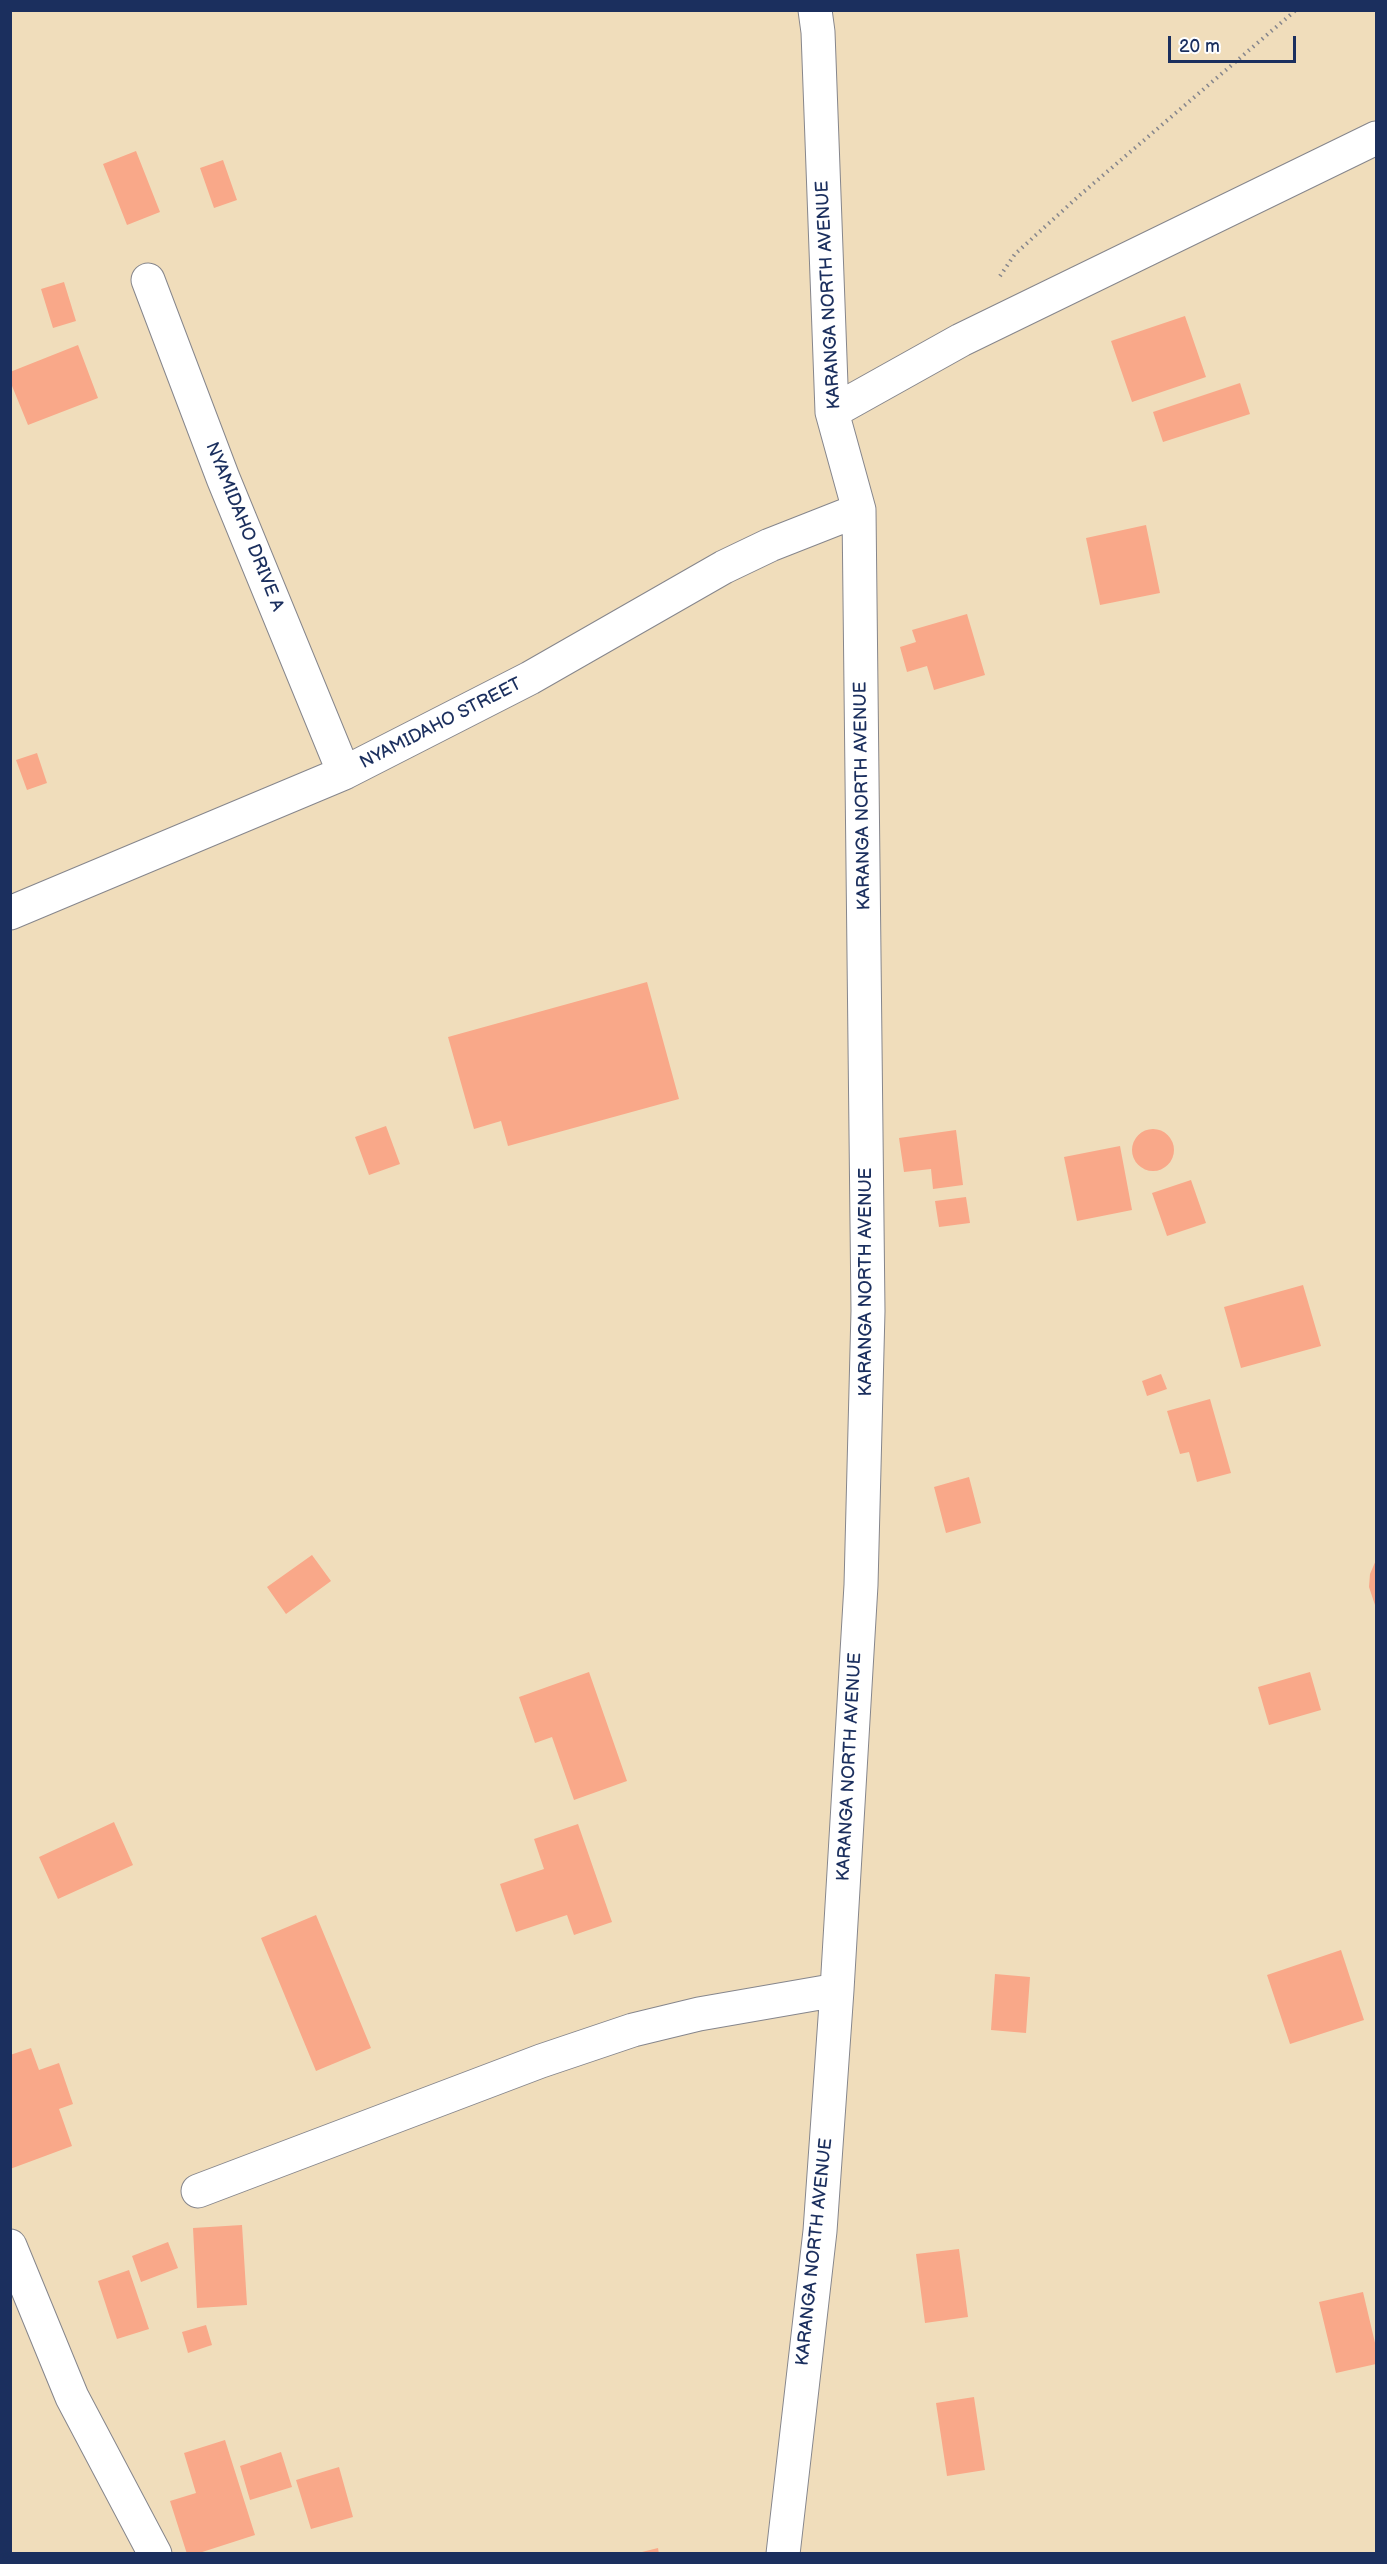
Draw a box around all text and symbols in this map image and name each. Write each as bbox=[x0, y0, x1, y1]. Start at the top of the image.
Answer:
scale bar bbox=[1171, 24, 1298, 62]
text: 20 m bbox=[1179, 36, 1220, 57]
street label: KARANGA NORTH AVENUE bbox=[812, 180, 846, 410]
street label: NYAMIDAHO DRIVE A bbox=[200, 439, 288, 615]
street label: NYAMIDAHO STREET bbox=[356, 674, 526, 774]
street label: KARANGA NORTH AVENUE bbox=[850, 681, 876, 911]
street label: KARANGA NORTH AVENUE bbox=[855, 1168, 877, 1396]
street label: KARANGA NORTH AVENUE bbox=[833, 1652, 867, 1882]
street label: KARANGA NORTH AVENUE bbox=[792, 2137, 838, 2367]

